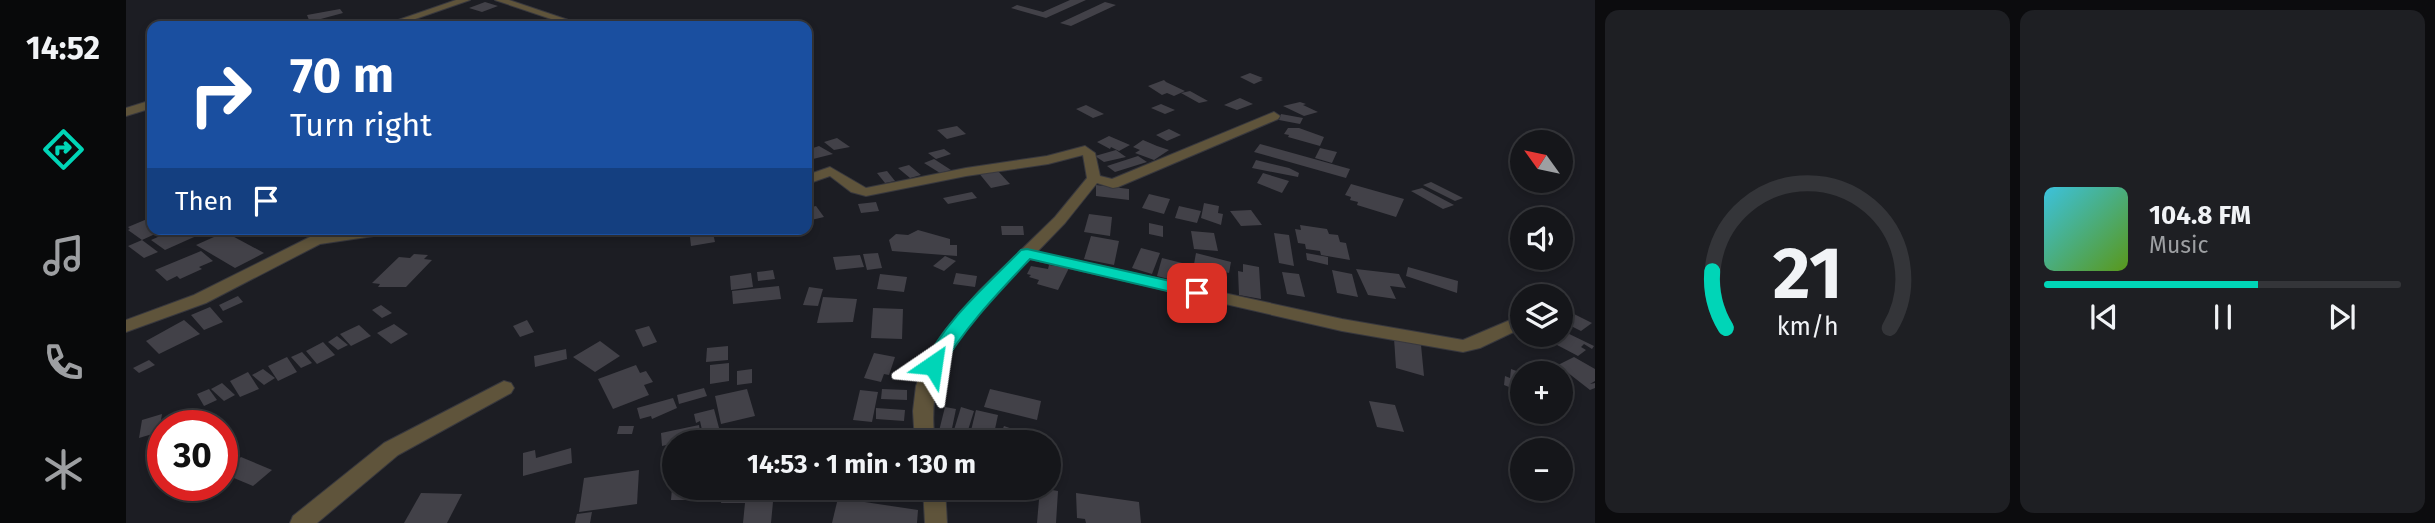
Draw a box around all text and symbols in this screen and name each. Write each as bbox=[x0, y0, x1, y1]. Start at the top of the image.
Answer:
text: 14:52 bbox=[26, 29, 100, 67]
text: 70 m bbox=[290, 46, 394, 105]
icon: right bbox=[175, 49, 266, 140]
text: Turn right bbox=[290, 106, 432, 144]
icon: directions bbox=[39, 125, 88, 174]
north arrow bbox=[1510, 130, 1573, 192]
map controls bbox=[1510, 130, 1573, 501]
icon: arrive bbox=[247, 182, 285, 220]
text: Then bbox=[175, 186, 233, 217]
text: 104.8 FM bbox=[2149, 200, 2251, 231]
button: sound bbox=[1510, 207, 1573, 270]
text: 21 bbox=[1773, 230, 1842, 317]
icon: music bbox=[39, 231, 88, 280]
text: Music bbox=[2149, 231, 2209, 259]
pin bbox=[1167, 263, 1227, 323]
icon: arrive bbox=[1178, 274, 1216, 312]
button: layers bbox=[1510, 284, 1573, 347]
icon: previous bbox=[2085, 298, 2123, 336]
icon: pause bbox=[2204, 298, 2242, 336]
icon: next bbox=[2323, 298, 2361, 336]
text: km/h bbox=[1777, 311, 1838, 341]
position arrow bbox=[896, 328, 970, 402]
icon: phone bbox=[39, 338, 88, 387]
button: + bbox=[1510, 361, 1573, 424]
speed limit sign: 30 bbox=[147, 410, 238, 501]
button: − bbox=[1510, 438, 1573, 501]
icon: climate bbox=[39, 445, 88, 494]
text: 14:53 · 1 min · 130 m bbox=[747, 449, 976, 480]

